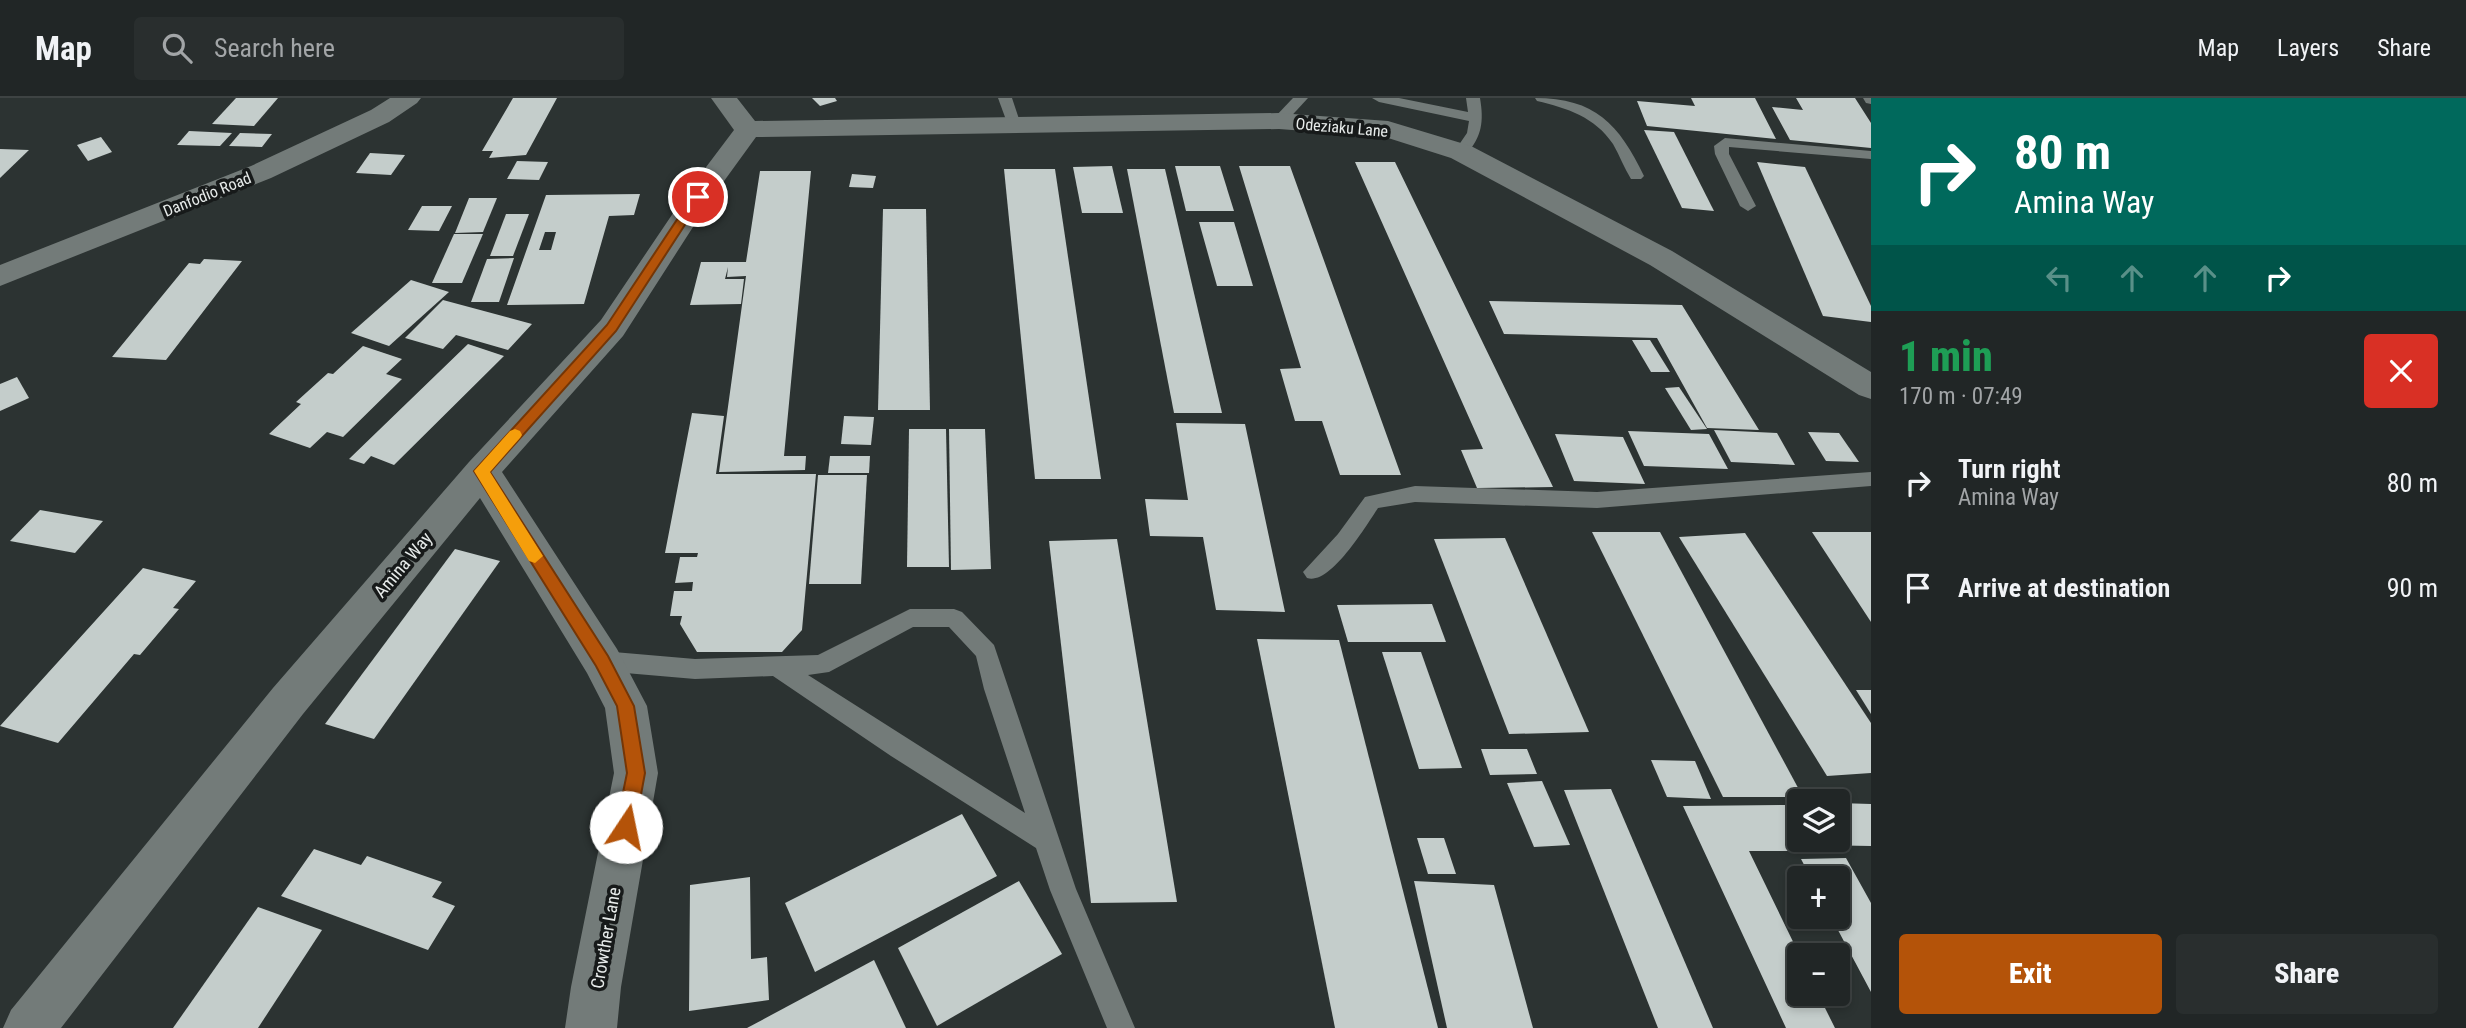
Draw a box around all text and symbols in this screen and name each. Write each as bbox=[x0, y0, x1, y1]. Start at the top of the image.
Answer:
search box bbox=[134, 17, 624, 80]
text: Map bbox=[35, 29, 92, 68]
icon: search bbox=[158, 29, 196, 67]
text: Search here bbox=[214, 33, 335, 63]
text: Map bbox=[2198, 34, 2239, 62]
text: Layers bbox=[2277, 34, 2339, 62]
text: Share bbox=[2377, 34, 2431, 62]
street label: Odeziaku Lane bbox=[1295, 114, 1389, 141]
text: 80 m bbox=[2014, 124, 2111, 181]
icon: right bbox=[1899, 126, 1990, 217]
pin bbox=[668, 167, 728, 227]
street label: Danfodio Road bbox=[160, 168, 254, 221]
icon: arrive bbox=[679, 178, 717, 216]
text: Amina Way bbox=[2014, 183, 2154, 221]
icon: left bbox=[2040, 259, 2078, 297]
icon: ahead bbox=[2113, 259, 2151, 297]
icon: ahead bbox=[2186, 259, 2224, 297]
icon: right bbox=[2259, 259, 2297, 297]
text: 1 min bbox=[1899, 332, 1993, 381]
button: close bbox=[2364, 334, 2438, 408]
text: 170 m · 07:49 bbox=[1899, 383, 2023, 410]
text: Turn right bbox=[1958, 454, 2060, 484]
icon: right bbox=[1899, 464, 1937, 502]
text: 80 m bbox=[2387, 468, 2438, 498]
text: Amina Way bbox=[1958, 484, 2059, 511]
street label: Amina Way bbox=[369, 527, 436, 602]
icon: arrive bbox=[1899, 569, 1937, 607]
text: Arrive at destination bbox=[1958, 573, 2170, 603]
text: 90 m bbox=[2387, 573, 2438, 603]
map controls bbox=[1787, 789, 1850, 1006]
button: layers bbox=[1787, 789, 1850, 852]
position arrow bbox=[589, 790, 663, 864]
button: + bbox=[1787, 866, 1850, 929]
street label: Crowther Lane bbox=[586, 886, 625, 990]
button: Exit bbox=[1899, 934, 2162, 1014]
button: Share bbox=[2176, 934, 2438, 1014]
button: − bbox=[1787, 943, 1850, 1006]

